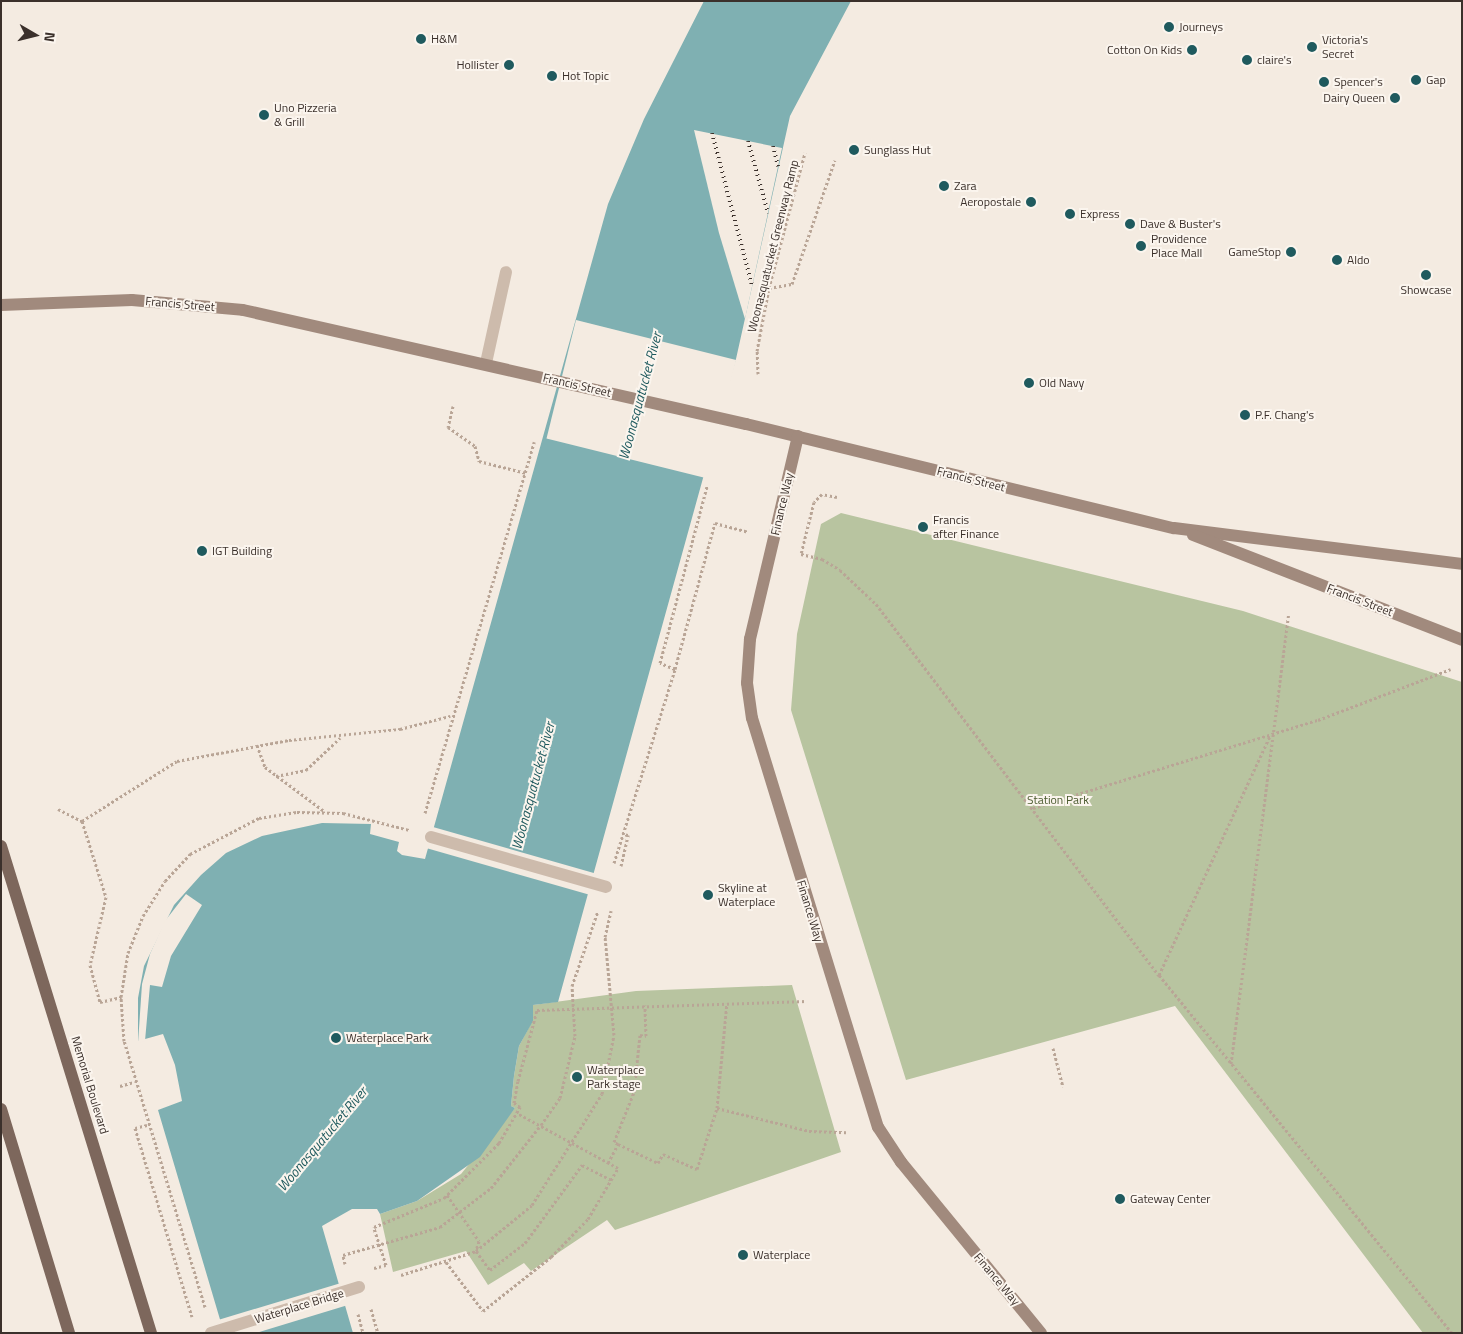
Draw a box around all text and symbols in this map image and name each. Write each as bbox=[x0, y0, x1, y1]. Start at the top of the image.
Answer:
north arrow bbox=[10, 10, 60, 60]
place label: Journeys bbox=[1179, 20, 1223, 34]
marker: Journeys bbox=[1163, 21, 1175, 33]
text: N bbox=[39, 31, 61, 43]
place label: H&M bbox=[431, 32, 457, 46]
marker: H&M bbox=[415, 33, 427, 45]
place label: Victoria's Secret bbox=[1322, 33, 1368, 61]
marker: Victoria's Secret bbox=[1306, 41, 1318, 53]
place label: Cotton On Kids bbox=[1107, 43, 1182, 57]
marker: Cotton On Kids bbox=[1186, 44, 1198, 56]
place label: claire's bbox=[1257, 53, 1292, 67]
marker: claire's bbox=[1241, 54, 1253, 66]
place label: Hollister bbox=[456, 58, 499, 72]
marker: Hollister bbox=[503, 59, 515, 71]
place label: Hot Topic bbox=[562, 69, 609, 83]
marker: Hot Topic bbox=[546, 70, 558, 82]
place label: Gap bbox=[1426, 73, 1446, 87]
marker: Gap bbox=[1410, 74, 1422, 86]
place label: Spencer's bbox=[1334, 75, 1383, 89]
marker: Spencer's bbox=[1318, 76, 1330, 88]
place label: Dairy Queen bbox=[1323, 91, 1385, 105]
marker: Dairy Queen bbox=[1389, 92, 1401, 104]
place label: Uno Pizzeria & Grill bbox=[274, 101, 337, 129]
marker: Uno Pizzeria & Grill bbox=[258, 109, 270, 121]
place label: Sunglass Hut bbox=[864, 143, 931, 157]
marker: Sunglass Hut bbox=[848, 144, 860, 156]
street label: Woonasquatucket Greenway Ramp bbox=[745, 158, 801, 334]
place label: Zara bbox=[954, 179, 977, 193]
marker: Zara bbox=[938, 180, 950, 192]
place label: Aeropostale bbox=[960, 195, 1021, 209]
marker: Aeropostale bbox=[1025, 196, 1037, 208]
place label: Express bbox=[1080, 207, 1120, 221]
marker: Express bbox=[1064, 208, 1076, 220]
place label: Dave & Buster's bbox=[1140, 217, 1221, 231]
marker: Dave & Buster's bbox=[1124, 218, 1136, 230]
place label: Providence Place Mall bbox=[1151, 232, 1207, 260]
marker: Providence Place Mall bbox=[1135, 240, 1147, 252]
place label: GameStop bbox=[1228, 245, 1281, 259]
marker: GameStop bbox=[1285, 246, 1297, 258]
place label: Aldo bbox=[1347, 253, 1370, 267]
marker: Aldo bbox=[1331, 254, 1343, 266]
marker: Showcase bbox=[1420, 269, 1432, 281]
place label: Showcase bbox=[1400, 283, 1452, 297]
street label: Francis Street bbox=[145, 294, 215, 314]
water label: Woonasquatucket River bbox=[615, 331, 665, 461]
street label: Francis Street bbox=[541, 370, 613, 400]
place label: Old Navy bbox=[1039, 376, 1084, 390]
marker: Old Navy bbox=[1023, 377, 1035, 389]
place label: P.F. Chang's bbox=[1255, 408, 1314, 422]
marker: P.F. Chang's bbox=[1239, 409, 1251, 421]
street label: Francis Street bbox=[935, 464, 1007, 494]
street label: Finance Way bbox=[768, 471, 796, 537]
place label: Francis after Finance bbox=[933, 513, 999, 541]
marker: Francis after Finance bbox=[917, 521, 929, 533]
place label: IGT Building bbox=[212, 544, 272, 558]
marker: IGT Building bbox=[196, 545, 208, 557]
street label: Francis Street bbox=[1325, 581, 1395, 619]
water label: Woonasquatucket River bbox=[508, 721, 558, 851]
park label: Station Park bbox=[1027, 793, 1089, 807]
street label: Finance Way bbox=[794, 878, 826, 944]
place label: Skyline at Waterplace bbox=[718, 881, 775, 909]
marker: Skyline at Waterplace bbox=[702, 889, 714, 901]
place label: Waterplace Park bbox=[346, 1031, 429, 1045]
marker: Waterplace Park bbox=[330, 1032, 342, 1044]
street label: Memorial Boulevard bbox=[68, 1034, 112, 1136]
place label: Waterplace Park stage bbox=[587, 1063, 644, 1091]
marker: Waterplace Park stage bbox=[571, 1071, 583, 1083]
water label: Woonasquatucket River bbox=[273, 1083, 371, 1195]
place label: Gateway Center bbox=[1130, 1192, 1210, 1206]
marker: Gateway Center bbox=[1114, 1193, 1126, 1205]
place label: Waterplace bbox=[753, 1248, 810, 1262]
marker: Waterplace bbox=[737, 1249, 749, 1261]
street label: Finance Way bbox=[971, 1250, 1023, 1308]
street label: Waterplace Bridge bbox=[253, 1286, 345, 1326]

